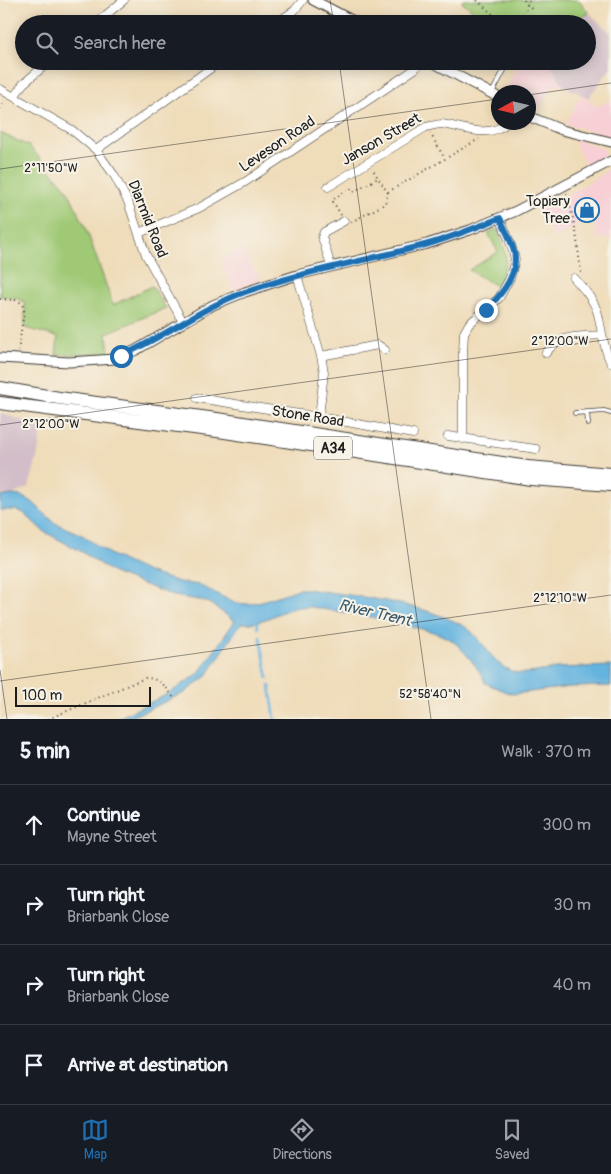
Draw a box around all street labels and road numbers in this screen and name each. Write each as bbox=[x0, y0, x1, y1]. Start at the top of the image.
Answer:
street label: Janson Street bbox=[338, 108, 425, 170]
street label: Leveson Road bbox=[236, 112, 319, 177]
street label: Diarmid Road bbox=[123, 178, 172, 261]
street label: Stone Road bbox=[270, 401, 345, 432]
road number: A34 bbox=[314, 436, 352, 459]

